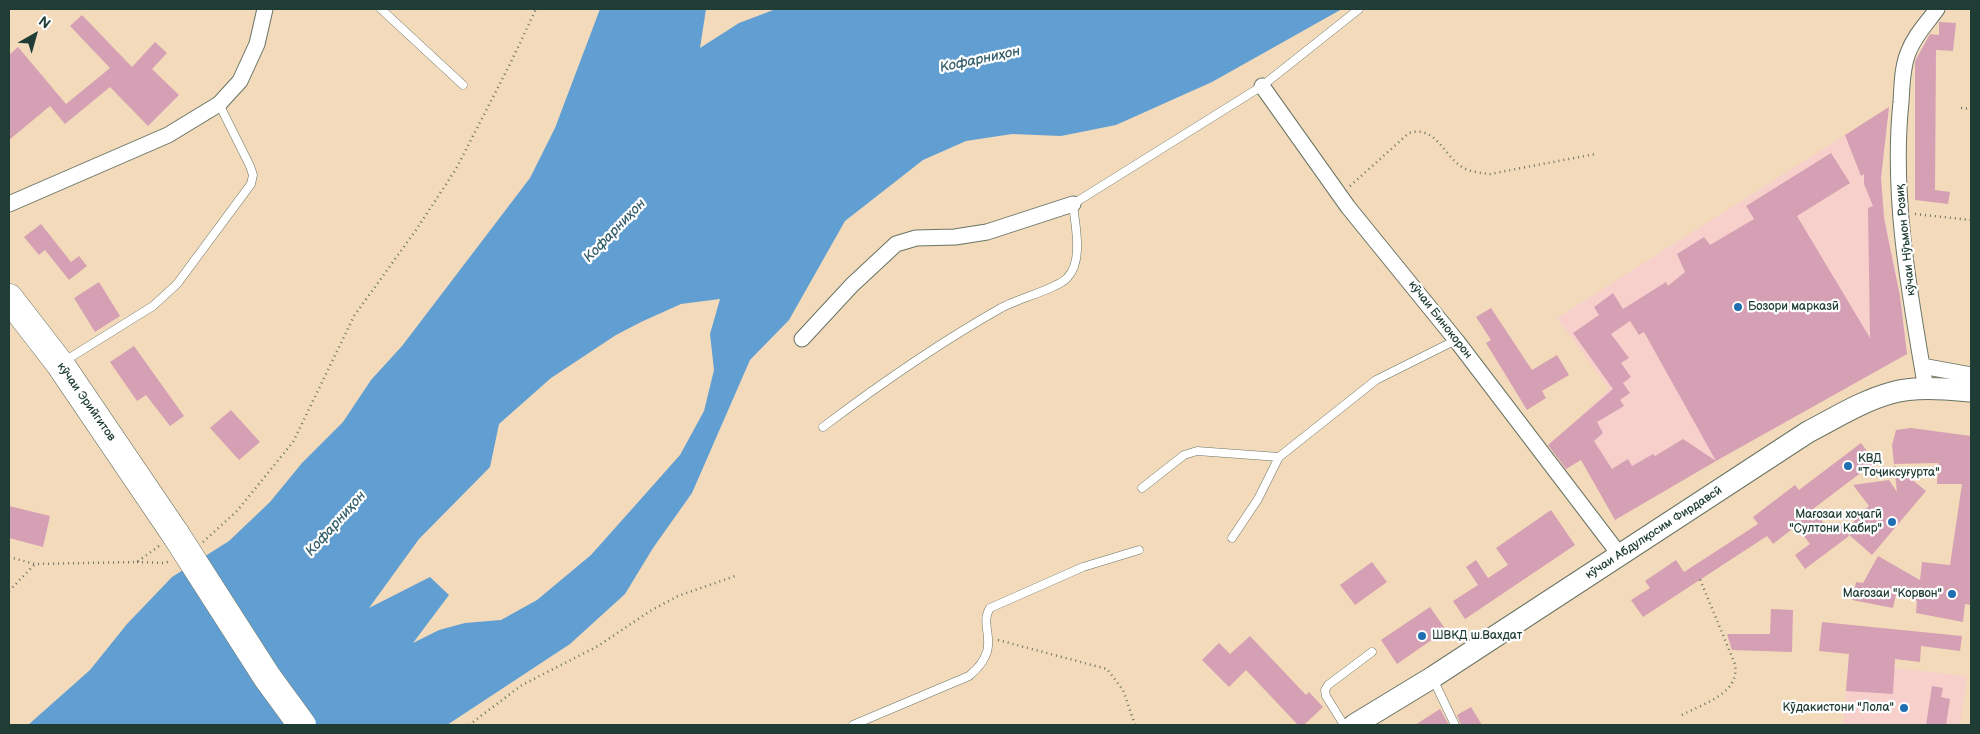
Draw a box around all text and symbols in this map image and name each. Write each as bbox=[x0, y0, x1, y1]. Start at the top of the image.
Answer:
north arrow bbox=[10, 10, 60, 60]
text: N bbox=[35, 13, 54, 33]
water label: Кофарниҳон bbox=[938, 43, 1022, 77]
street label: кӯчаи Нӯъмон Розиқ bbox=[1893, 183, 1919, 297]
water label: Кофарниҳон bbox=[581, 196, 649, 266]
street label: кӯчаи Бинокорон bbox=[1405, 278, 1475, 362]
place label: Бозори марказӣ bbox=[1748, 300, 1839, 314]
marker: Бозори марказӣ bbox=[1732, 301, 1744, 313]
street label: кӯчаи Эрийгитов bbox=[54, 360, 118, 444]
place label: КВД "Тоҷиксуғурта" bbox=[1858, 452, 1940, 480]
marker: КВД "Тоҷиксуғурта" bbox=[1842, 460, 1854, 472]
street label: кӯчаи Абдулқосим Фирдавсӣ bbox=[1583, 483, 1725, 583]
water label: Кофарниҳон bbox=[302, 488, 370, 560]
place label: Мағозаи хоҷагӣ "Султони Кабир" bbox=[1789, 508, 1882, 536]
marker: Мағозаи хоҷагӣ "Султони Кабир" bbox=[1886, 516, 1898, 528]
place label: Мағозаи "Корвон" bbox=[1843, 587, 1942, 601]
marker: Мағозаи "Корвон" bbox=[1946, 588, 1958, 600]
place label: ШВКД ш.Вахдат bbox=[1432, 629, 1522, 643]
marker: ШВКД ш.Вахдат bbox=[1416, 630, 1428, 642]
place label: Кӯдакистони "Лола" bbox=[1783, 701, 1894, 715]
marker: Кӯдакистони "Лола" bbox=[1898, 702, 1910, 714]

